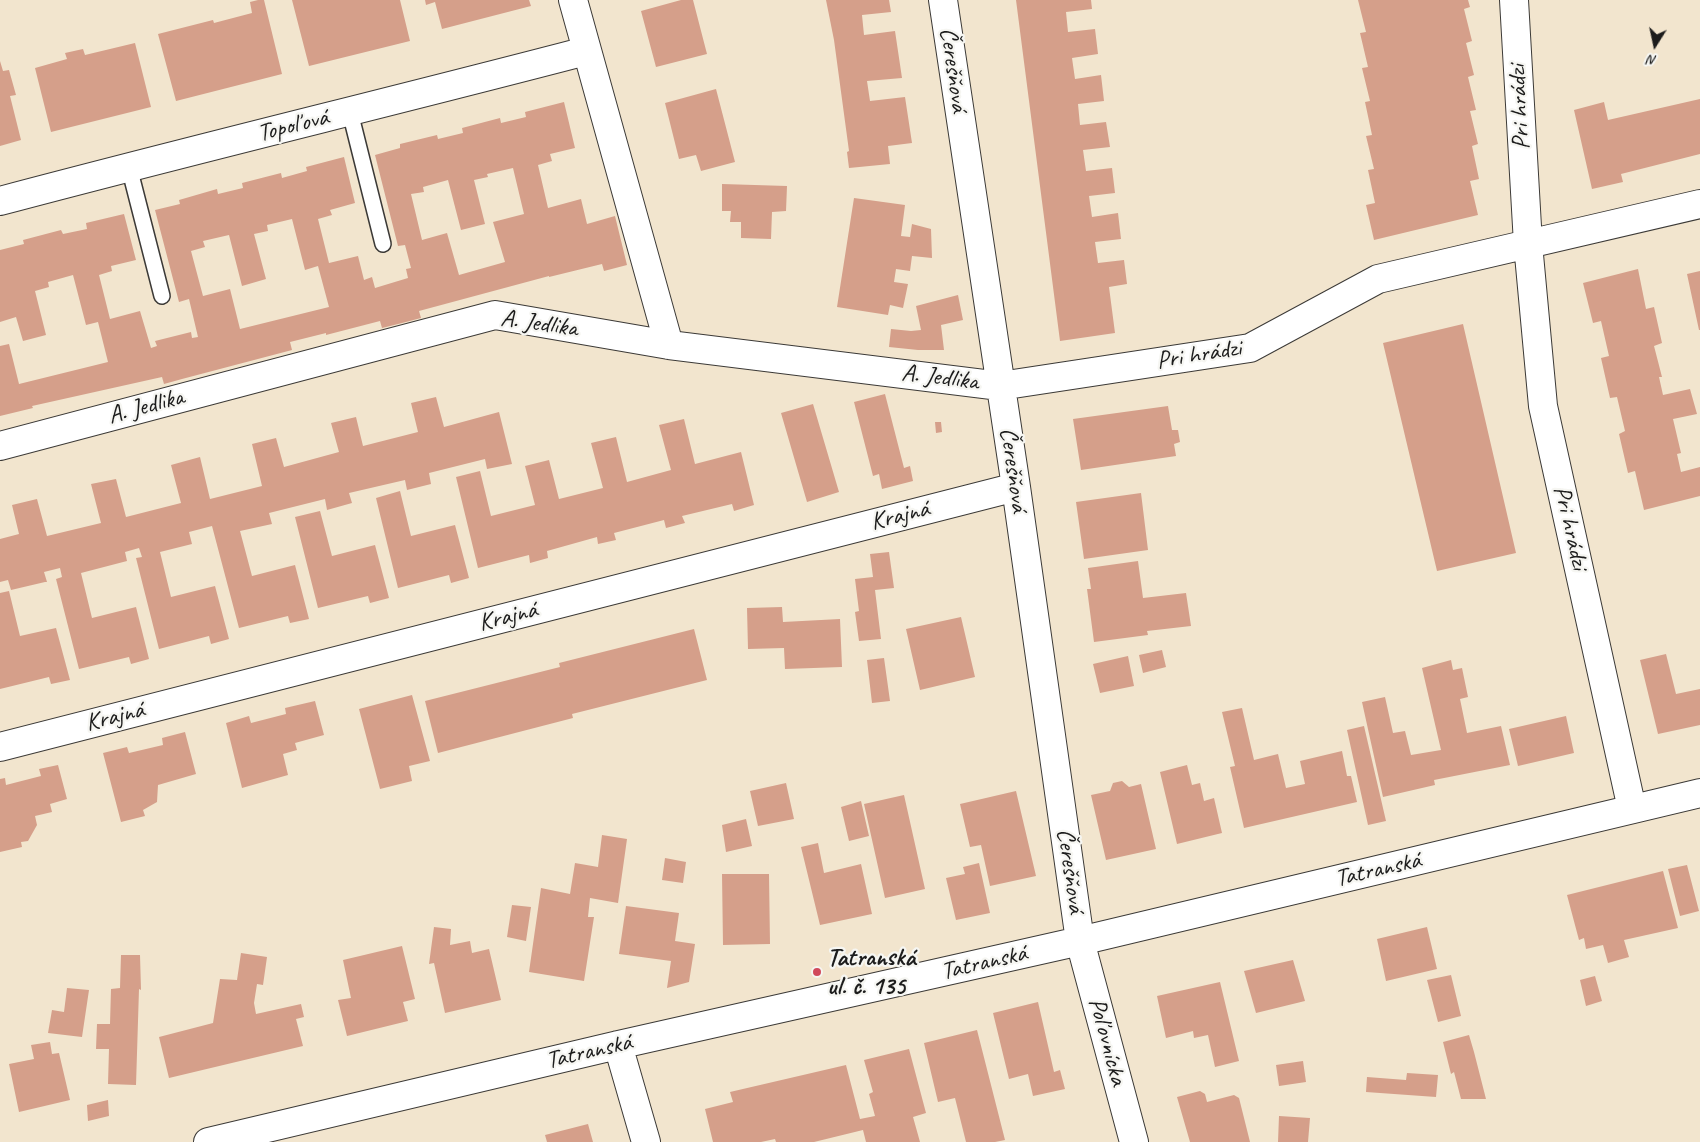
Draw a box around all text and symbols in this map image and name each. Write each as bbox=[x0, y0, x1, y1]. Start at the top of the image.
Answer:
north arrow bbox=[1630, 20, 1680, 70]
street label: Čerešňová bbox=[932, 26, 974, 114]
text: N bbox=[1647, 51, 1658, 69]
street label: Pri hrádzi bbox=[1503, 64, 1537, 150]
street label: Topoľová bbox=[254, 103, 332, 149]
street label: A. Jedlika bbox=[499, 304, 579, 344]
street label: Pri hrádzi bbox=[1155, 334, 1243, 376]
street label: A. Jedlika bbox=[900, 358, 980, 398]
street label: A. Jedlika bbox=[105, 383, 187, 431]
street label: Čerešňová bbox=[992, 426, 1034, 514]
street label: Pri hrádzi bbox=[1546, 483, 1594, 573]
street label: Krajná bbox=[867, 494, 933, 538]
street label: Krajná bbox=[475, 595, 541, 639]
street label: Krajná bbox=[82, 695, 148, 739]
street label: Čerešňová bbox=[1049, 827, 1091, 915]
street label: Tatranská bbox=[1332, 846, 1424, 894]
street label: Tatranská bbox=[938, 939, 1030, 987]
place label: Tatranská ul. č. 135 bbox=[827, 943, 915, 1002]
marker: Tatranská ul. č. 135 bbox=[811, 966, 823, 978]
street label: Poľovnícka bbox=[1081, 995, 1133, 1089]
street label: Tatranská bbox=[543, 1028, 635, 1076]

